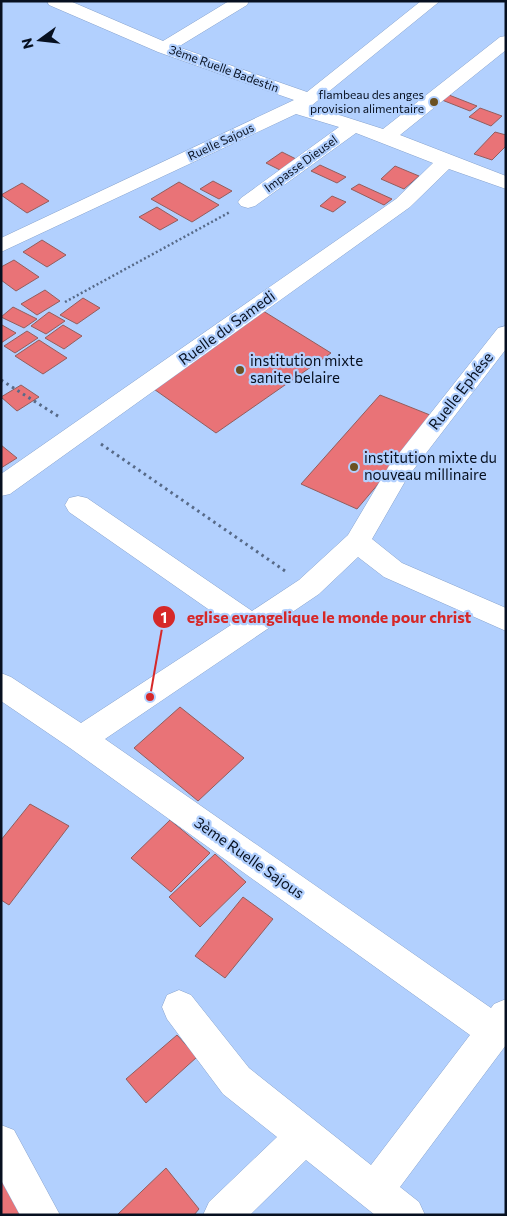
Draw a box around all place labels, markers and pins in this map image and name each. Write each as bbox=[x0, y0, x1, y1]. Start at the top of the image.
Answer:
place label: flambeau des anges provision alimentaire bbox=[310, 87, 424, 115]
marker: flambeau des anges provision alimentaire bbox=[428, 96, 440, 108]
place label: institution mixte sanite belaire bbox=[250, 351, 363, 386]
marker: institution mixte sanite belaire bbox=[234, 364, 246, 376]
place label: institution mixte du nouveau millinaire bbox=[364, 448, 497, 483]
marker: institution mixte du nouveau millinaire bbox=[348, 461, 360, 473]
callout: eglise evangelique le monde pour christ bbox=[152, 602, 481, 633]

